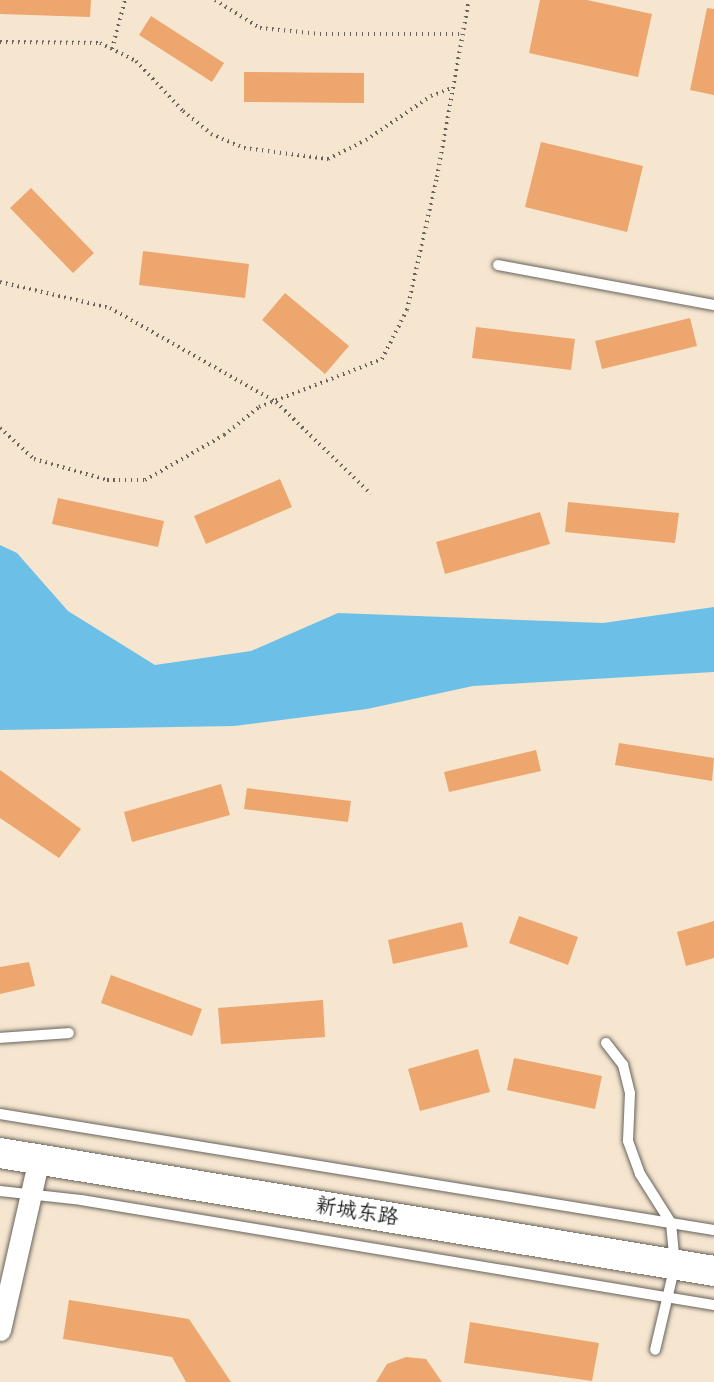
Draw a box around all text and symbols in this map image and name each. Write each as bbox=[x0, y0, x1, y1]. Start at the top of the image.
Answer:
street label: 新城东路 bbox=[314, 1193, 400, 1231]

